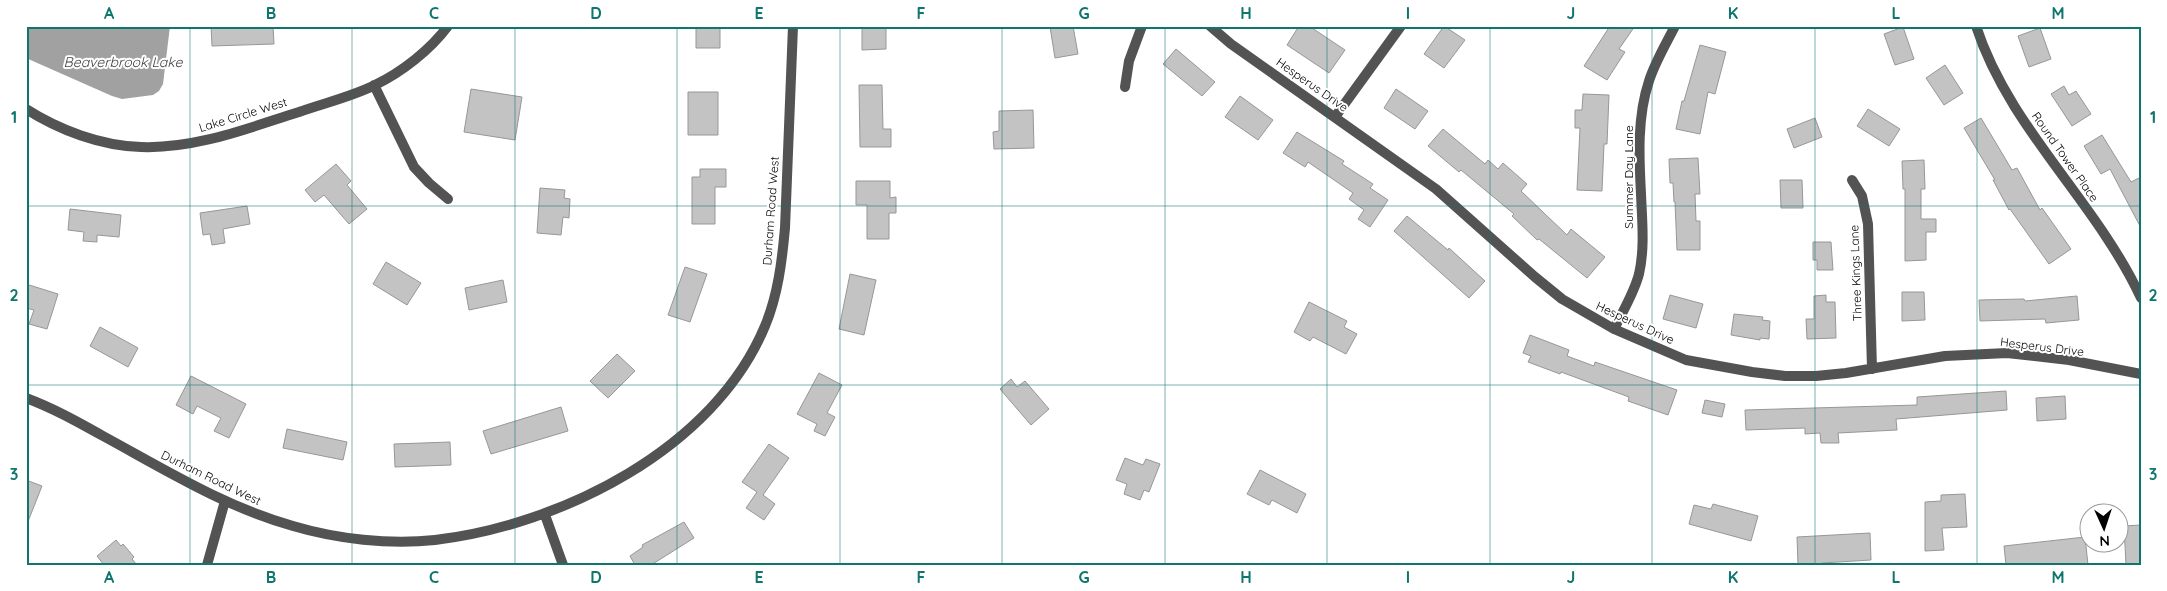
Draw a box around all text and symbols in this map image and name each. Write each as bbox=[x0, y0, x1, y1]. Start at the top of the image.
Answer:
text: A bbox=[104, 3, 115, 23]
text: B bbox=[266, 3, 276, 23]
text: C bbox=[429, 3, 439, 23]
text: D bbox=[590, 3, 602, 23]
text: E bbox=[754, 3, 764, 23]
text: F bbox=[917, 3, 926, 23]
text: G bbox=[1078, 3, 1090, 23]
text: H bbox=[1240, 3, 1252, 23]
text: I bbox=[1406, 3, 1410, 23]
text: J bbox=[1567, 3, 1575, 23]
text: K bbox=[1728, 3, 1738, 23]
text: L bbox=[1892, 3, 1901, 23]
text: M bbox=[2051, 3, 2065, 23]
water label: Beaverbrook Lake bbox=[64, 53, 183, 71]
street label: Hesperus Drive bbox=[1273, 54, 1351, 115]
street label: Lake Circle West bbox=[197, 94, 289, 135]
text: 1 bbox=[11, 107, 17, 127]
text: 1 bbox=[2150, 107, 2156, 127]
street label: Round Tower Place bbox=[2029, 109, 2102, 205]
street label: Summer Day Lane bbox=[1621, 125, 1636, 229]
street label: Durham Road West bbox=[759, 156, 782, 266]
street label: Three Kings Lane bbox=[1846, 224, 1865, 322]
text: 2 bbox=[9, 285, 19, 305]
text: 2 bbox=[2148, 285, 2158, 305]
street label: Hesperus Drive bbox=[1594, 298, 1677, 347]
street label: Hesperus Drive bbox=[1999, 334, 2085, 359]
street label: Durham Road West bbox=[159, 447, 264, 508]
text: 3 bbox=[10, 464, 18, 484]
text: 3 bbox=[2149, 464, 2157, 484]
north arrow bbox=[2080, 504, 2130, 554]
text: N bbox=[2099, 532, 2110, 550]
text: A bbox=[104, 567, 115, 587]
text: B bbox=[266, 567, 276, 587]
text: C bbox=[429, 567, 439, 587]
text: D bbox=[590, 567, 602, 587]
text: E bbox=[754, 567, 764, 587]
text: F bbox=[917, 567, 926, 587]
text: G bbox=[1078, 567, 1090, 587]
text: H bbox=[1240, 567, 1252, 587]
text: I bbox=[1406, 567, 1410, 587]
text: J bbox=[1567, 567, 1575, 587]
text: K bbox=[1728, 567, 1738, 587]
text: L bbox=[1892, 567, 1901, 587]
text: M bbox=[2051, 567, 2065, 587]

